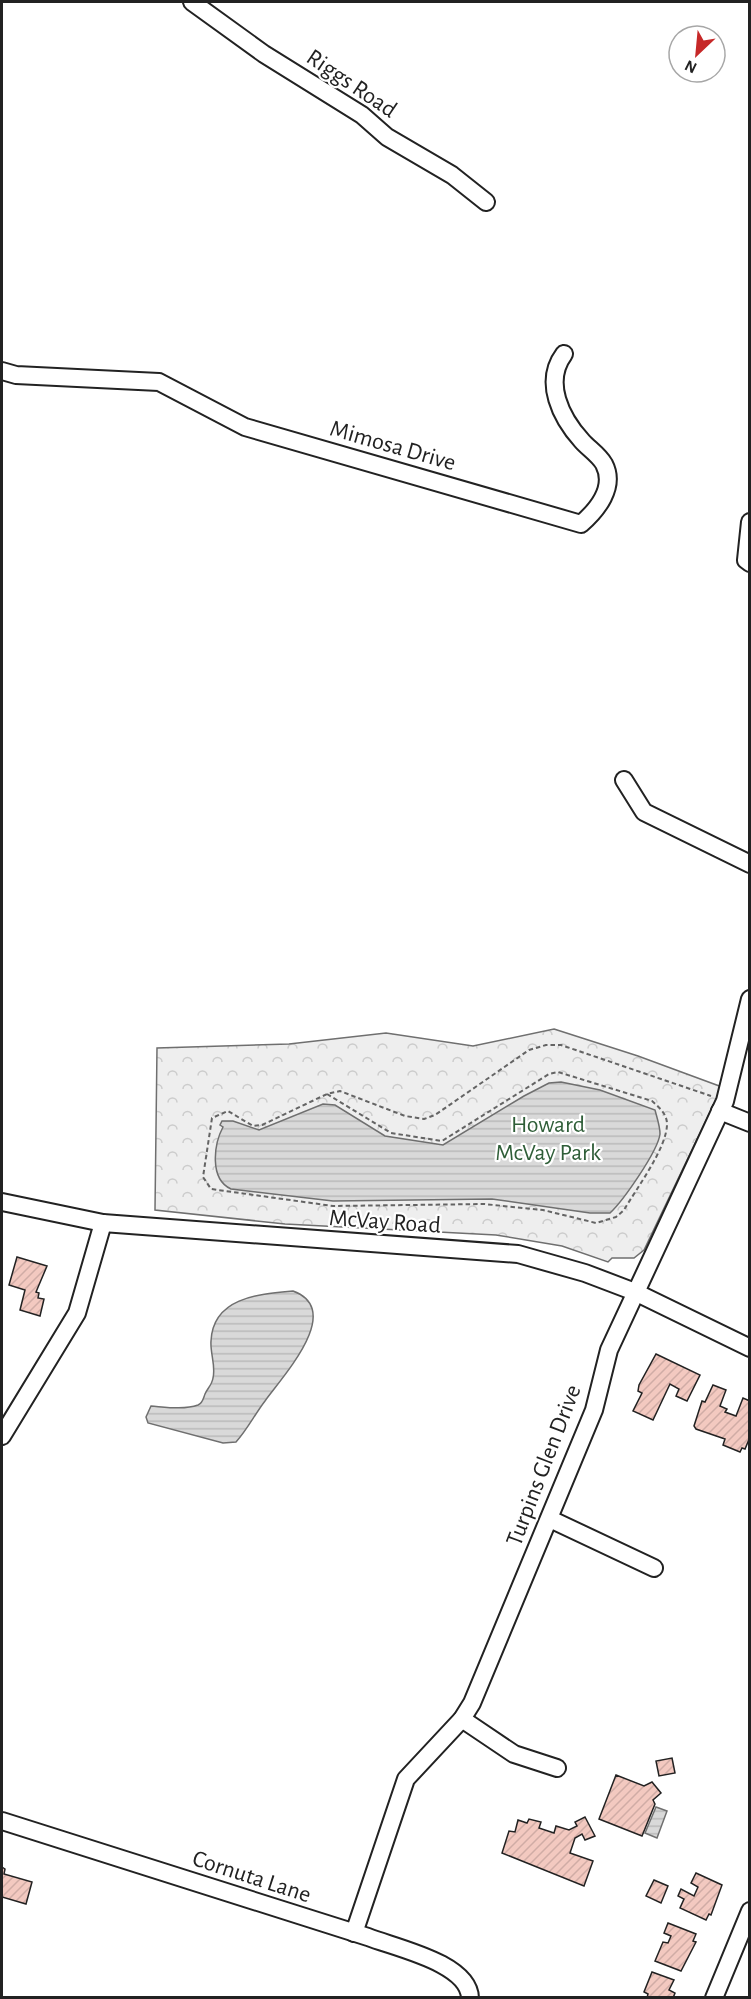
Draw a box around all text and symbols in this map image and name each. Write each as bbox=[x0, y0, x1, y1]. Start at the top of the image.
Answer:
north arrow bbox=[667, 24, 727, 84]
street label: Riggs Road bbox=[302, 45, 401, 123]
text: N bbox=[682, 57, 699, 76]
street label: Mimosa Drive bbox=[327, 417, 458, 475]
park label: Howard McVay Park bbox=[495, 1113, 601, 1165]
street label: McVay Road bbox=[328, 1206, 442, 1238]
street label: Turpins Glen Drive bbox=[502, 1382, 586, 1549]
street label: Cornuta Lane bbox=[190, 1847, 314, 1907]

